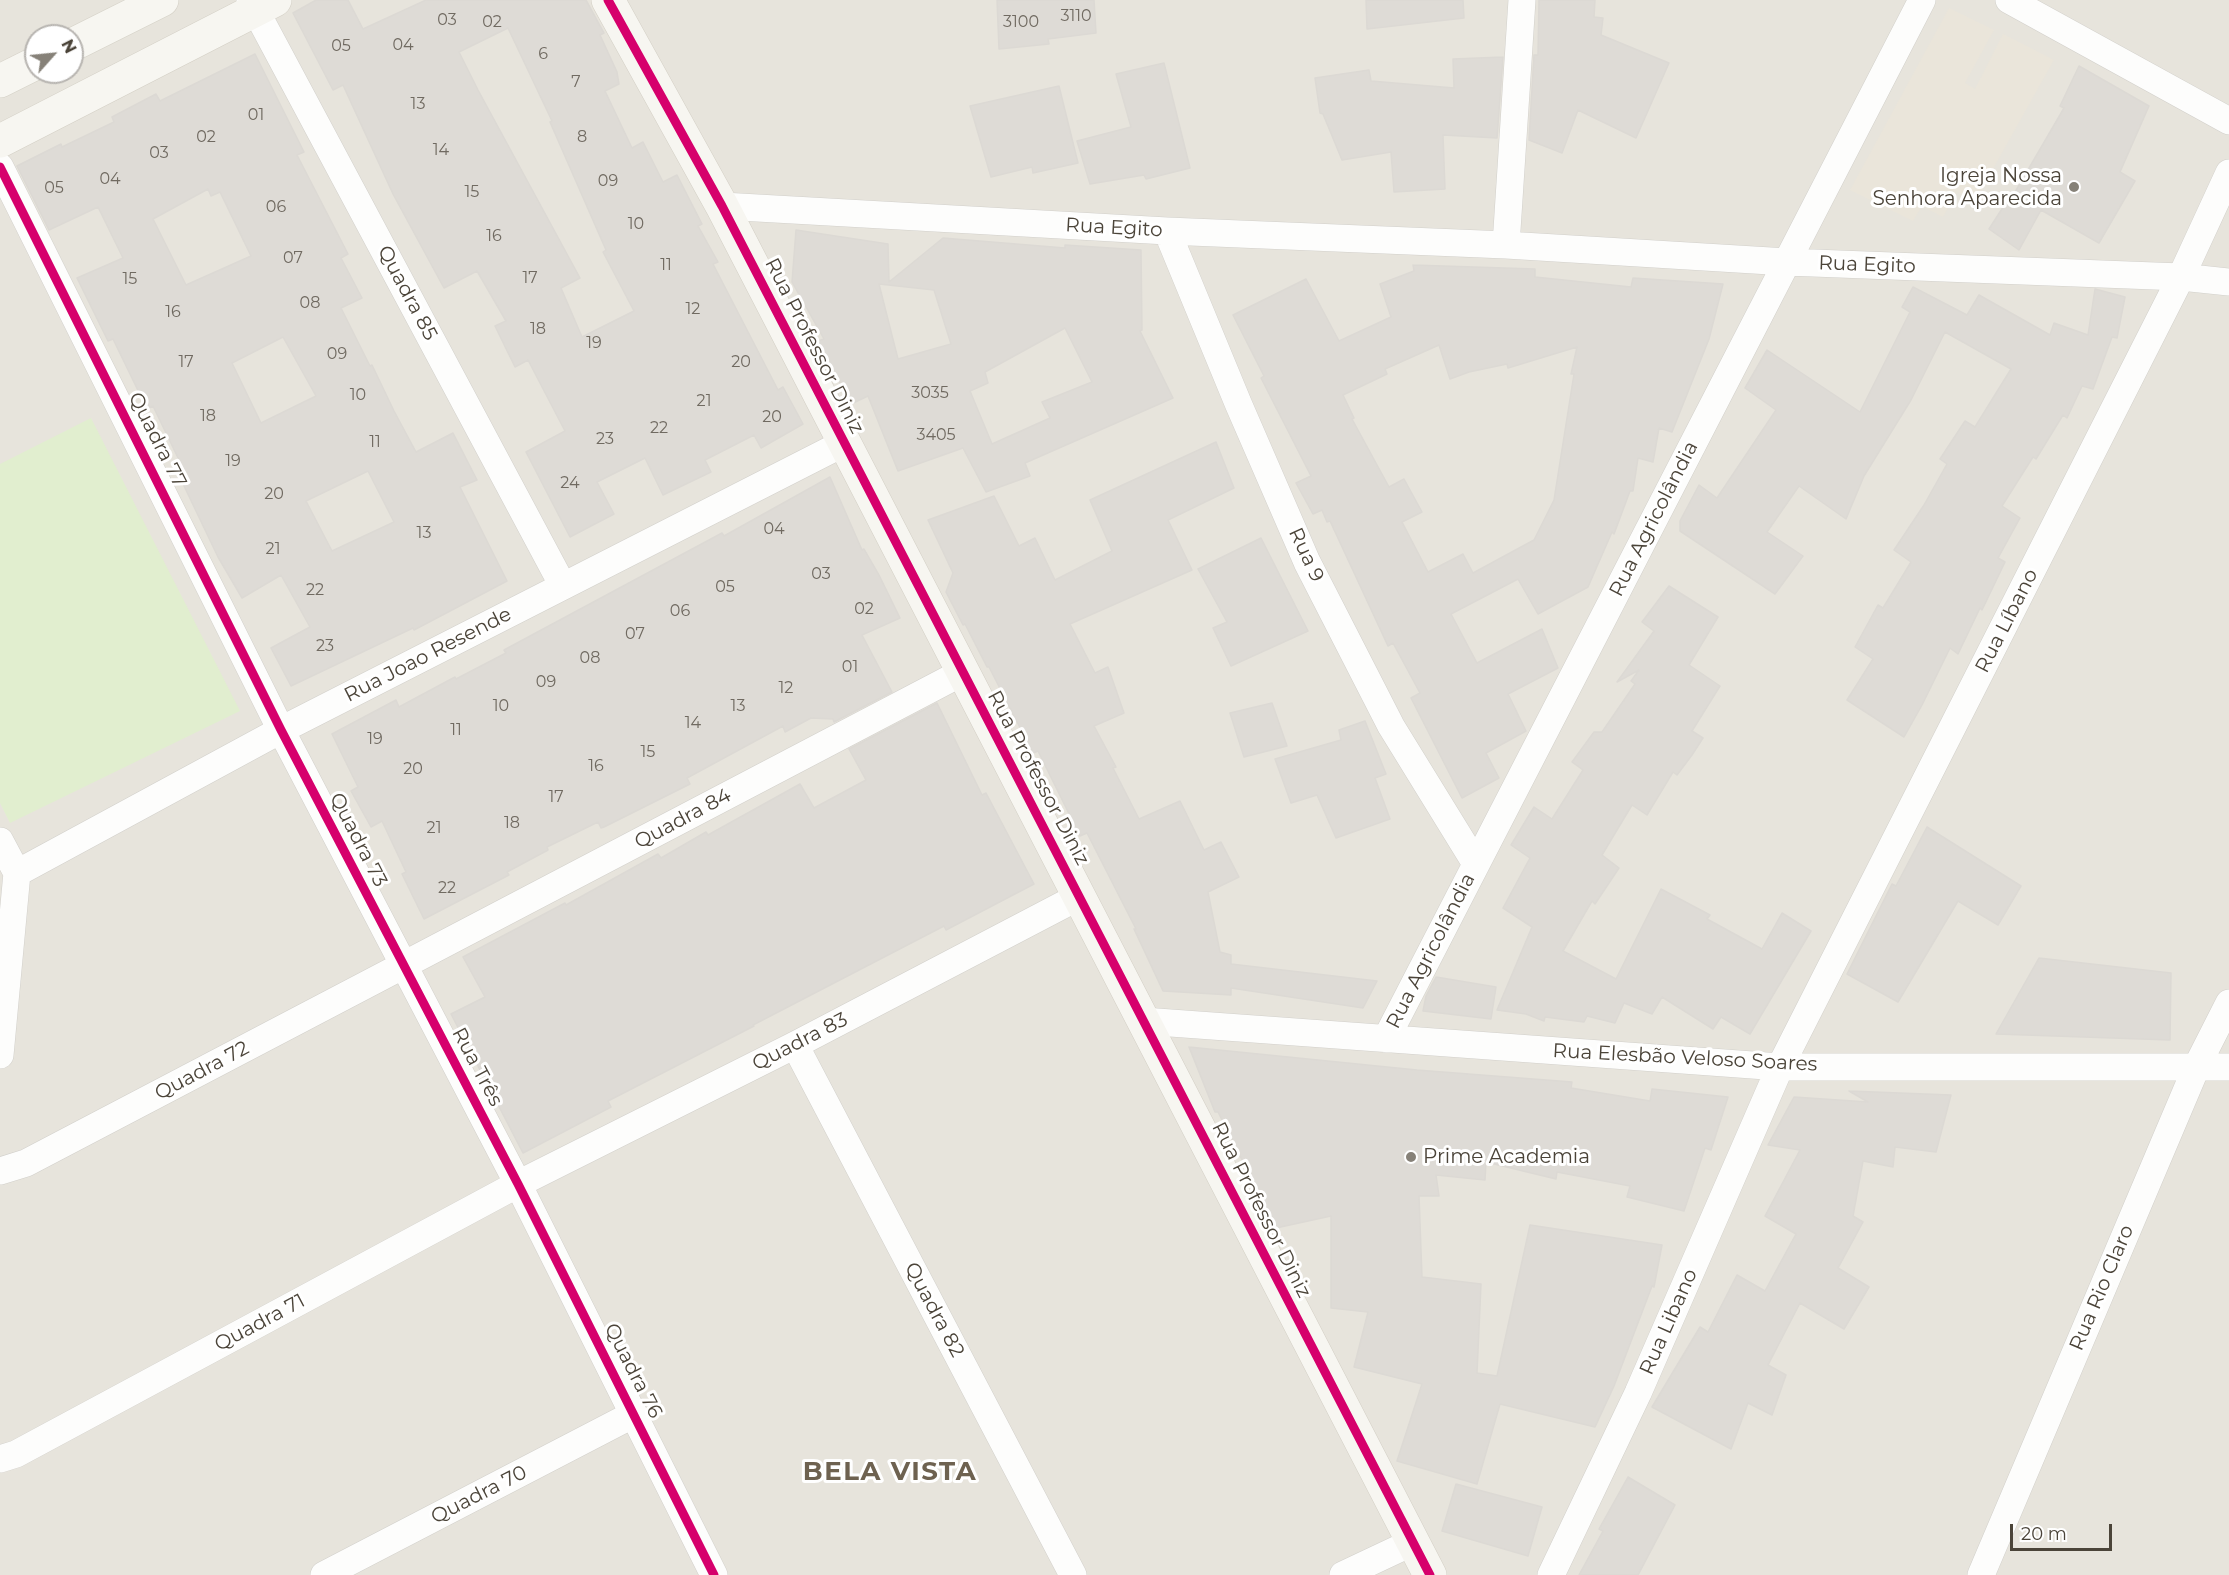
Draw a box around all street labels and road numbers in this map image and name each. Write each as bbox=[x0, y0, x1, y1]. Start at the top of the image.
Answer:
street label: Rua Egito bbox=[1065, 213, 1163, 243]
street label: Quadra 85 bbox=[372, 241, 442, 345]
street label: Rua Egito bbox=[1818, 251, 1916, 279]
street label: Rua Professor Diniz bbox=[759, 254, 869, 438]
street label: Quadra 77 bbox=[123, 388, 191, 492]
street label: Rua Agricolândia bbox=[1604, 437, 1704, 601]
street label: Rua 9 bbox=[1283, 524, 1329, 586]
street label: Rua Líbano bbox=[1971, 565, 2043, 677]
street label: Rua Joao Resende bbox=[340, 602, 516, 708]
street label: Rua Professor Diniz bbox=[982, 687, 1094, 869]
street label: Quadra 84 bbox=[631, 784, 735, 854]
street label: Quadra 73 bbox=[324, 789, 392, 891]
street label: Rua Agricolândia bbox=[1381, 869, 1481, 1033]
street label: Quadra 83 bbox=[748, 1008, 852, 1076]
street label: Rua Três bbox=[446, 1024, 508, 1110]
street label: Quadra 72 bbox=[151, 1036, 253, 1106]
street label: Rua Elesbão Veloso Soares bbox=[1552, 1039, 1818, 1077]
street label: Rua Professor Diniz bbox=[1206, 1118, 1316, 1302]
street label: Rua Rio Claro bbox=[2065, 1222, 2139, 1354]
street label: Quadra 82 bbox=[899, 1258, 969, 1362]
street label: Rua Libano bbox=[1635, 1265, 1703, 1379]
street label: Quadra 71 bbox=[211, 1289, 309, 1357]
street label: Quadra 76 bbox=[599, 1319, 667, 1423]
street label: Quadra 70 bbox=[427, 1461, 531, 1529]

